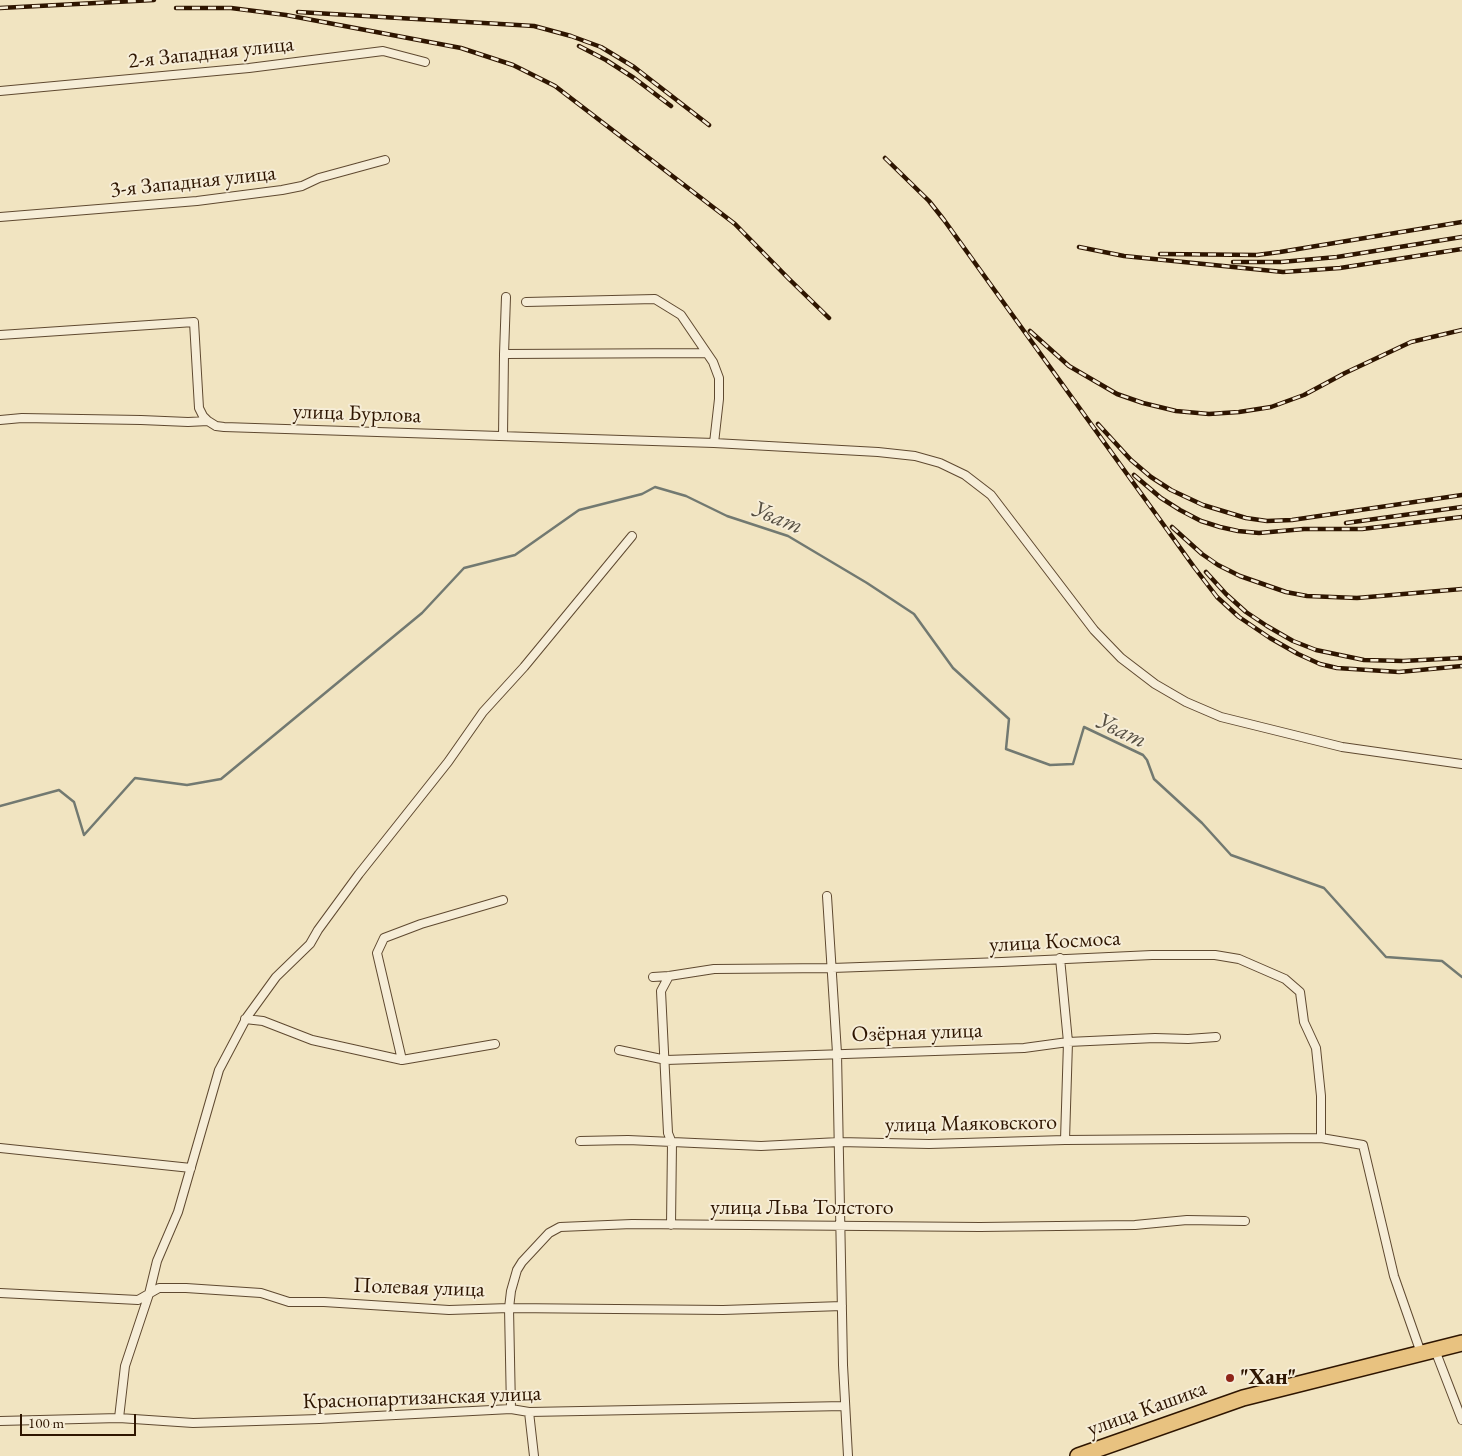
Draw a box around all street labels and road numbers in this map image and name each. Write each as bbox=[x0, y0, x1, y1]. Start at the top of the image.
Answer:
street label: 2-я Западная улица bbox=[127, 31, 295, 75]
street label: 3-я Западная улица bbox=[109, 160, 277, 204]
street label: улица Бурлова bbox=[292, 399, 422, 429]
street label: улица Космоса bbox=[989, 925, 1121, 959]
street label: Озёрная улица bbox=[851, 1018, 983, 1048]
street label: улица Маяковского bbox=[885, 1109, 1057, 1139]
street label: улица Льва Толстого bbox=[710, 1195, 894, 1221]
street label: Полевая улица bbox=[353, 1273, 485, 1303]
street label: улица Кашика bbox=[1084, 1375, 1210, 1443]
street label: Краснопартизанская улица bbox=[302, 1381, 542, 1415]

